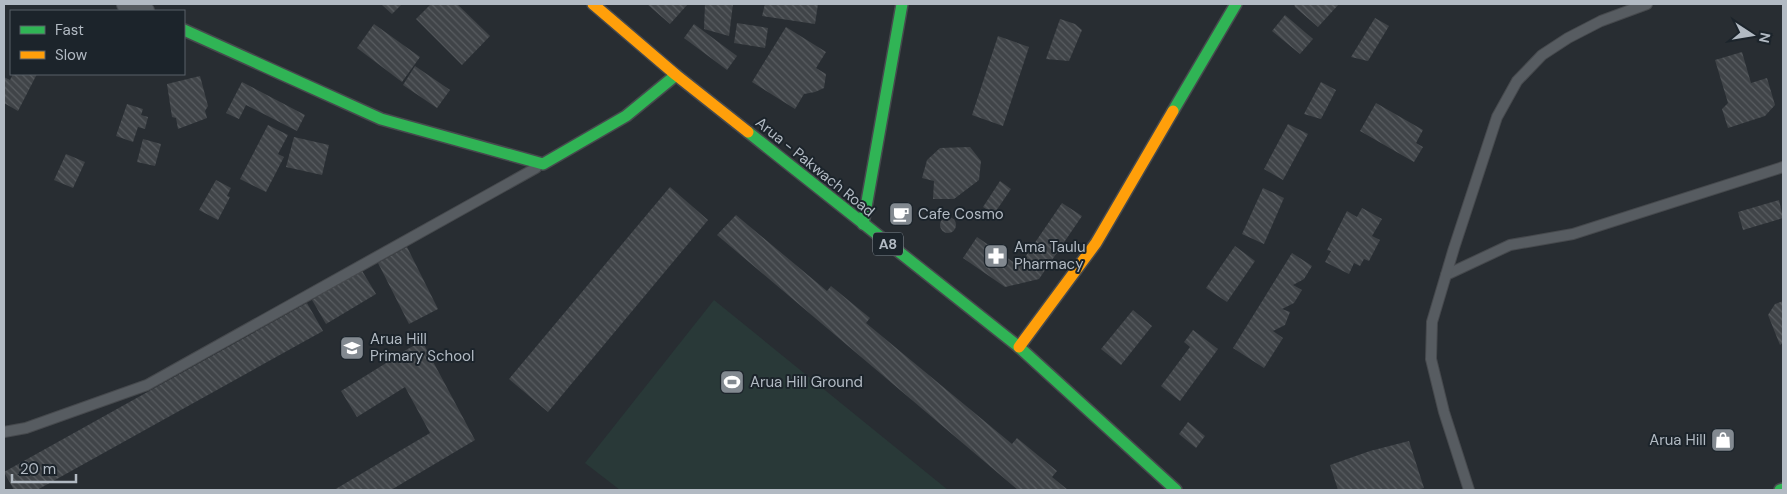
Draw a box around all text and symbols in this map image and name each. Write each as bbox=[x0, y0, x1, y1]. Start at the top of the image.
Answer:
legend bbox=[10, 10, 185, 75]
north arrow bbox=[1727, 10, 1777, 60]
text: Fast bbox=[55, 20, 84, 40]
text: N bbox=[1755, 31, 1775, 45]
text: Slow bbox=[55, 45, 88, 65]
street label: Arua - Pakwach Road bbox=[751, 113, 879, 221]
cafe icon: Cafe Cosmo bbox=[888, 201, 914, 227]
place label: Cafe Cosmo bbox=[918, 204, 1004, 224]
road number: A8 bbox=[873, 232, 903, 255]
place label: Ama Taulu Pharmacy bbox=[1014, 237, 1085, 274]
pharmacy icon: Ama Taulu Pharmacy bbox=[983, 243, 1009, 269]
place label: Arua Hill Primary School bbox=[370, 329, 474, 366]
school or university icon: Arua Hill Primary School bbox=[339, 335, 365, 361]
sports icon: Arua Hill Ground bbox=[719, 369, 745, 395]
place label: Arua Hill Ground bbox=[750, 372, 863, 392]
shop icon: Arua Hill bbox=[1710, 427, 1736, 453]
place label: Arua Hill bbox=[1649, 430, 1706, 450]
scale bar bbox=[12, 452, 76, 484]
text: 20 m bbox=[20, 459, 56, 479]

